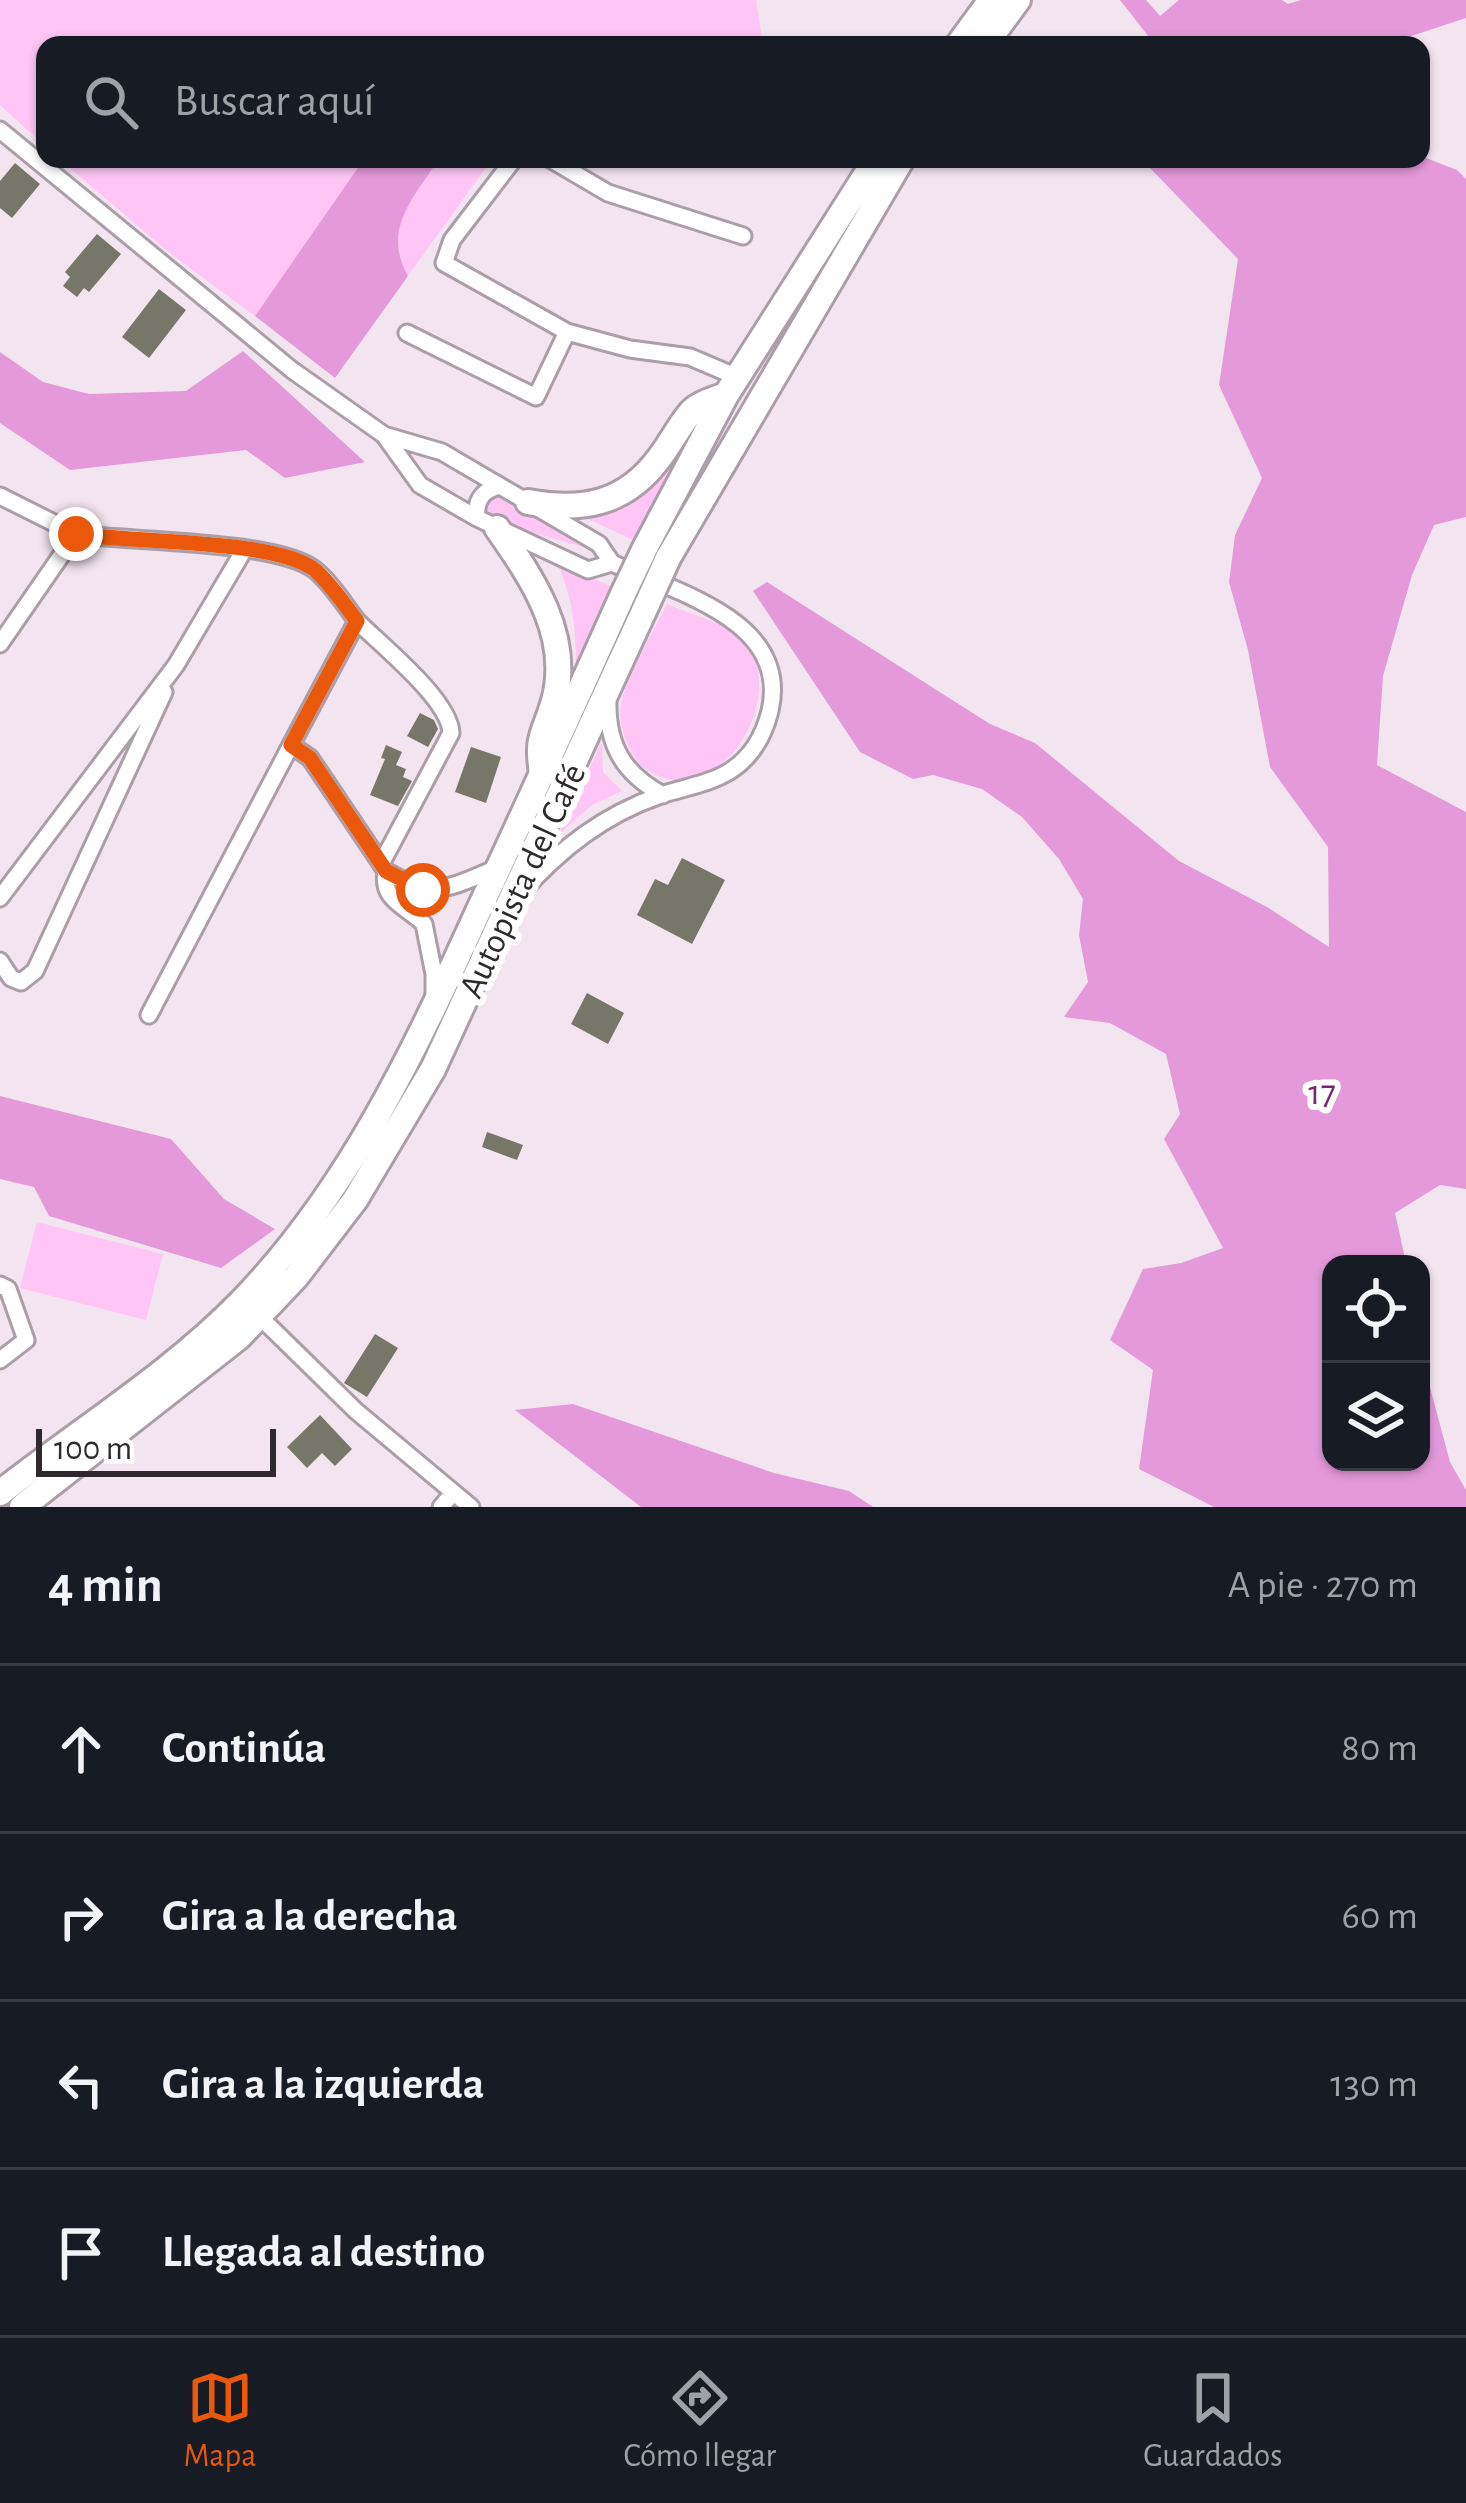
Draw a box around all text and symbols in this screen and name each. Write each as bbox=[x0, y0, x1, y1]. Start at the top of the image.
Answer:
search box bbox=[36, 36, 1430, 168]
icon: search bbox=[78, 69, 144, 135]
text: Buscar aquí bbox=[174, 79, 374, 124]
route end bbox=[49, 507, 103, 561]
street label: Autopista del Café bbox=[453, 758, 593, 1003]
route start bbox=[396, 863, 450, 917]
park label: 17 bbox=[1308, 1075, 1336, 1111]
map controls bbox=[1322, 1255, 1430, 1471]
button: locate bbox=[1322, 1255, 1430, 1363]
button: layers bbox=[1322, 1363, 1430, 1471]
scale bar bbox=[36, 1423, 276, 1476]
text: 100 m bbox=[54, 1433, 132, 1466]
text: 4 min bbox=[48, 1560, 163, 1611]
text: A pie · 270 m bbox=[1228, 1566, 1418, 1605]
icon: ahead bbox=[48, 1716, 114, 1782]
text: Continúa bbox=[162, 1726, 326, 1771]
text: 80 m bbox=[1341, 1729, 1418, 1768]
icon: right bbox=[48, 1884, 114, 1950]
text: Gira a la derecha bbox=[162, 1894, 458, 1939]
text: 60 m bbox=[1341, 1897, 1418, 1936]
icon: left bbox=[48, 2052, 114, 2118]
text: Gira a la izquierda bbox=[162, 2062, 484, 2107]
text: 130 m bbox=[1330, 2065, 1418, 2104]
icon: arrive bbox=[48, 2220, 114, 2286]
text: Llegada al destino bbox=[162, 2230, 485, 2275]
tab: Mapa bbox=[183, 2365, 256, 2477]
tab: Cómo llegar bbox=[623, 2365, 776, 2477]
tab: Guardados bbox=[1143, 2365, 1283, 2477]

